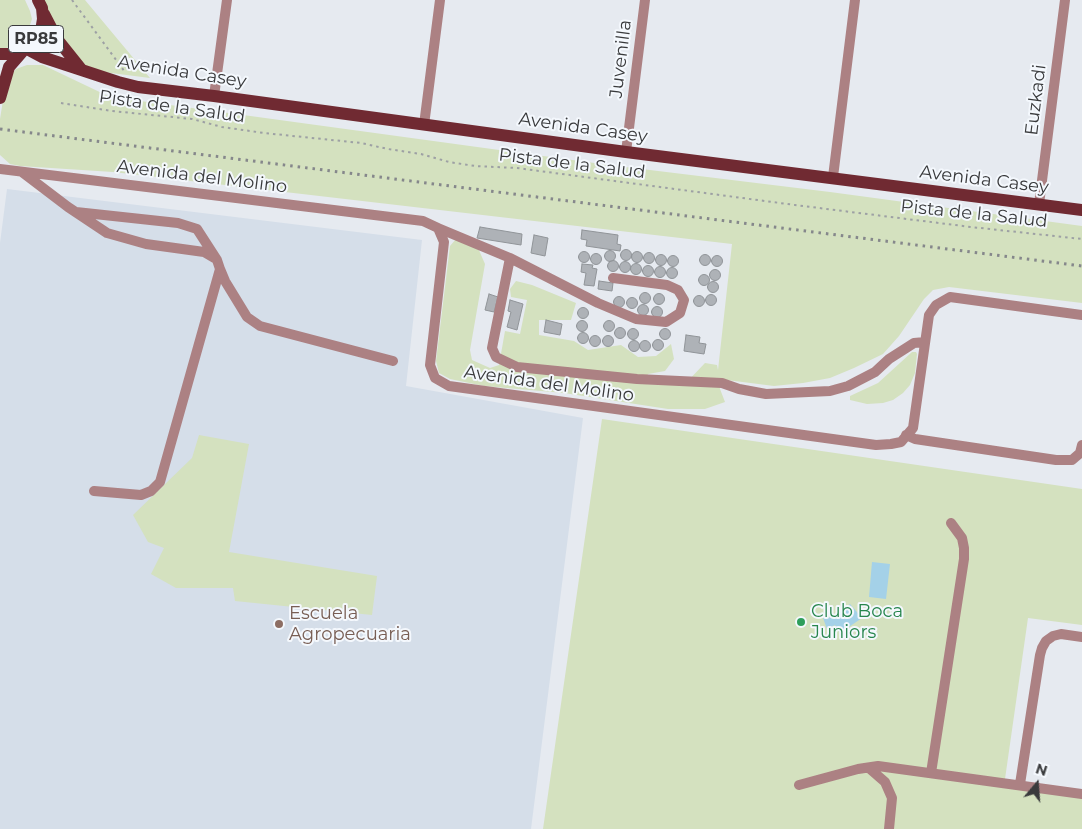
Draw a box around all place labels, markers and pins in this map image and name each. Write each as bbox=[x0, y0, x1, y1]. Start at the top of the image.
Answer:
place label: Club Boca Juniors bbox=[811, 601, 903, 644]
place label: Escuela Agropecuaria bbox=[289, 603, 411, 646]
marker: Club Boca Juniors bbox=[795, 616, 807, 628]
marker: Escuela Agropecuaria bbox=[273, 618, 285, 630]

